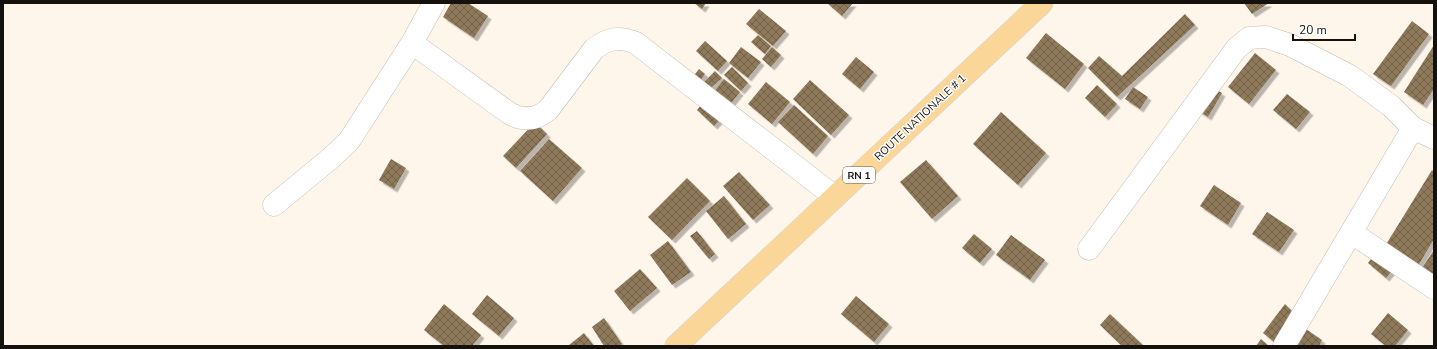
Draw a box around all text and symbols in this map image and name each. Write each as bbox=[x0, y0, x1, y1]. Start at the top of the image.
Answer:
scale bar bbox=[1293, 16, 1355, 42]
text: 20 m bbox=[1299, 22, 1327, 38]
street label: ROUTE NATIONALE # 1 bbox=[871, 71, 969, 164]
road number: RN 1 bbox=[843, 167, 875, 183]

